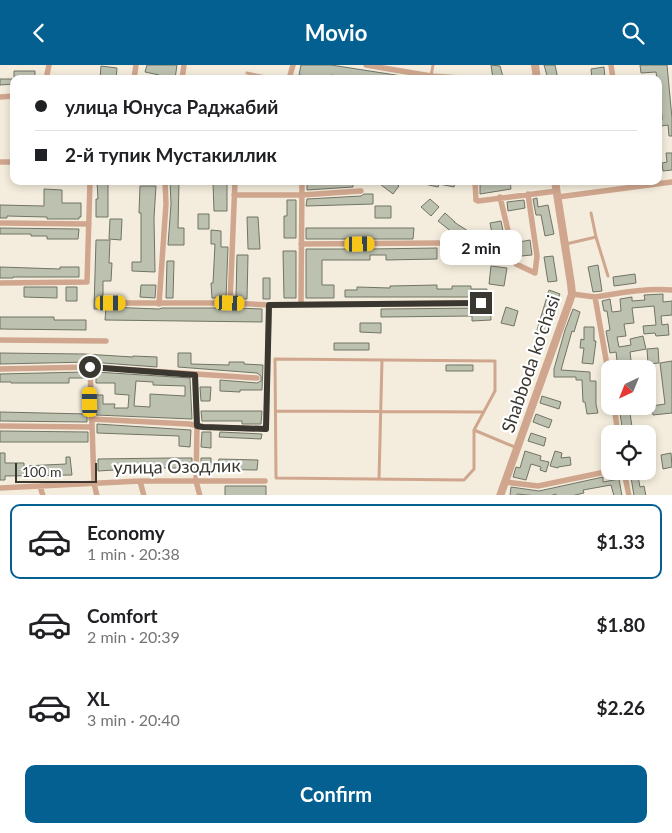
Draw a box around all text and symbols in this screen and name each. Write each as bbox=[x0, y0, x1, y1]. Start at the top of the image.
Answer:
icon: back bbox=[25, 19, 53, 47]
text: Movio bbox=[305, 19, 367, 46]
icon: search bbox=[619, 19, 647, 47]
text: улица Юнуса Раджабий bbox=[65, 95, 278, 118]
text: 2-й тупик Мустакиллик bbox=[65, 143, 277, 166]
callout: 2 min bbox=[440, 231, 522, 265]
car bbox=[344, 236, 375, 252]
text: 2 min bbox=[461, 238, 501, 257]
route end bbox=[470, 292, 492, 314]
street label: Shabboda ko'chasi bbox=[496, 292, 564, 435]
car bbox=[214, 295, 245, 311]
car bbox=[96, 296, 126, 311]
route start bbox=[79, 356, 101, 378]
north arrow bbox=[601, 360, 656, 415]
map controls bbox=[601, 360, 656, 480]
car bbox=[82, 387, 97, 417]
button: locate bbox=[601, 425, 656, 480]
street label: улица Озодлик bbox=[113, 454, 241, 478]
scale bar bbox=[15, 461, 98, 484]
text: 100 m bbox=[22, 463, 61, 480]
icon: car bbox=[27, 519, 72, 564]
text: Economy bbox=[87, 521, 165, 544]
text: $1.33 bbox=[596, 530, 645, 553]
text: 1 min · 20:38 bbox=[87, 544, 180, 563]
icon: car bbox=[27, 602, 72, 647]
text: Comfort bbox=[87, 604, 158, 627]
text: $1.80 bbox=[596, 613, 645, 636]
text: 2 min · 20:39 bbox=[87, 627, 180, 646]
icon: car bbox=[27, 685, 72, 730]
text: XL bbox=[87, 687, 110, 710]
text: $2.26 bbox=[596, 696, 645, 719]
text: 3 min · 20:40 bbox=[87, 710, 180, 729]
button: Confirm bbox=[25, 765, 647, 823]

